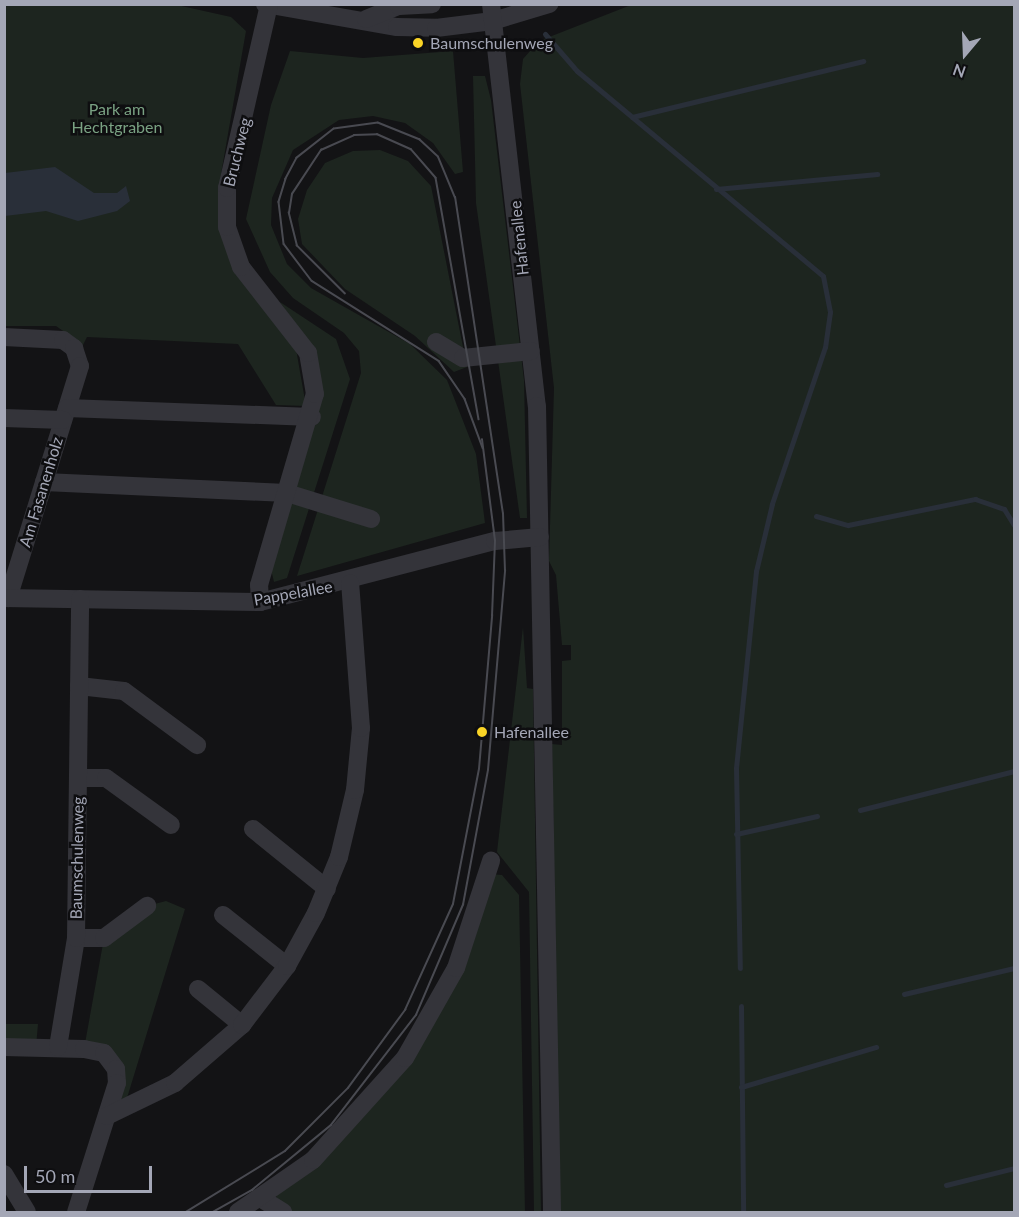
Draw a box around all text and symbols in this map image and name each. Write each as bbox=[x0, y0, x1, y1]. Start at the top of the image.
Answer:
north arrow bbox=[935, 24, 995, 84]
place label: Baumschulenweg bbox=[430, 33, 553, 53]
marker: Baumschulenweg bbox=[411, 36, 425, 50]
text: N bbox=[950, 61, 968, 82]
park label: Park am Hechtgraben bbox=[72, 99, 162, 137]
street label: Bruchweg bbox=[219, 115, 255, 189]
street label: Hafenallee bbox=[506, 200, 532, 276]
street label: Am Fasanenholz bbox=[15, 435, 67, 549]
street label: Pappelallee bbox=[252, 577, 334, 609]
place label: Hafenallee bbox=[494, 722, 569, 742]
marker: Hafenallee bbox=[475, 725, 489, 739]
street label: Baumschulenweg bbox=[66, 796, 88, 920]
scale bar bbox=[27, 1154, 154, 1192]
text: 50 m bbox=[35, 1165, 75, 1187]

